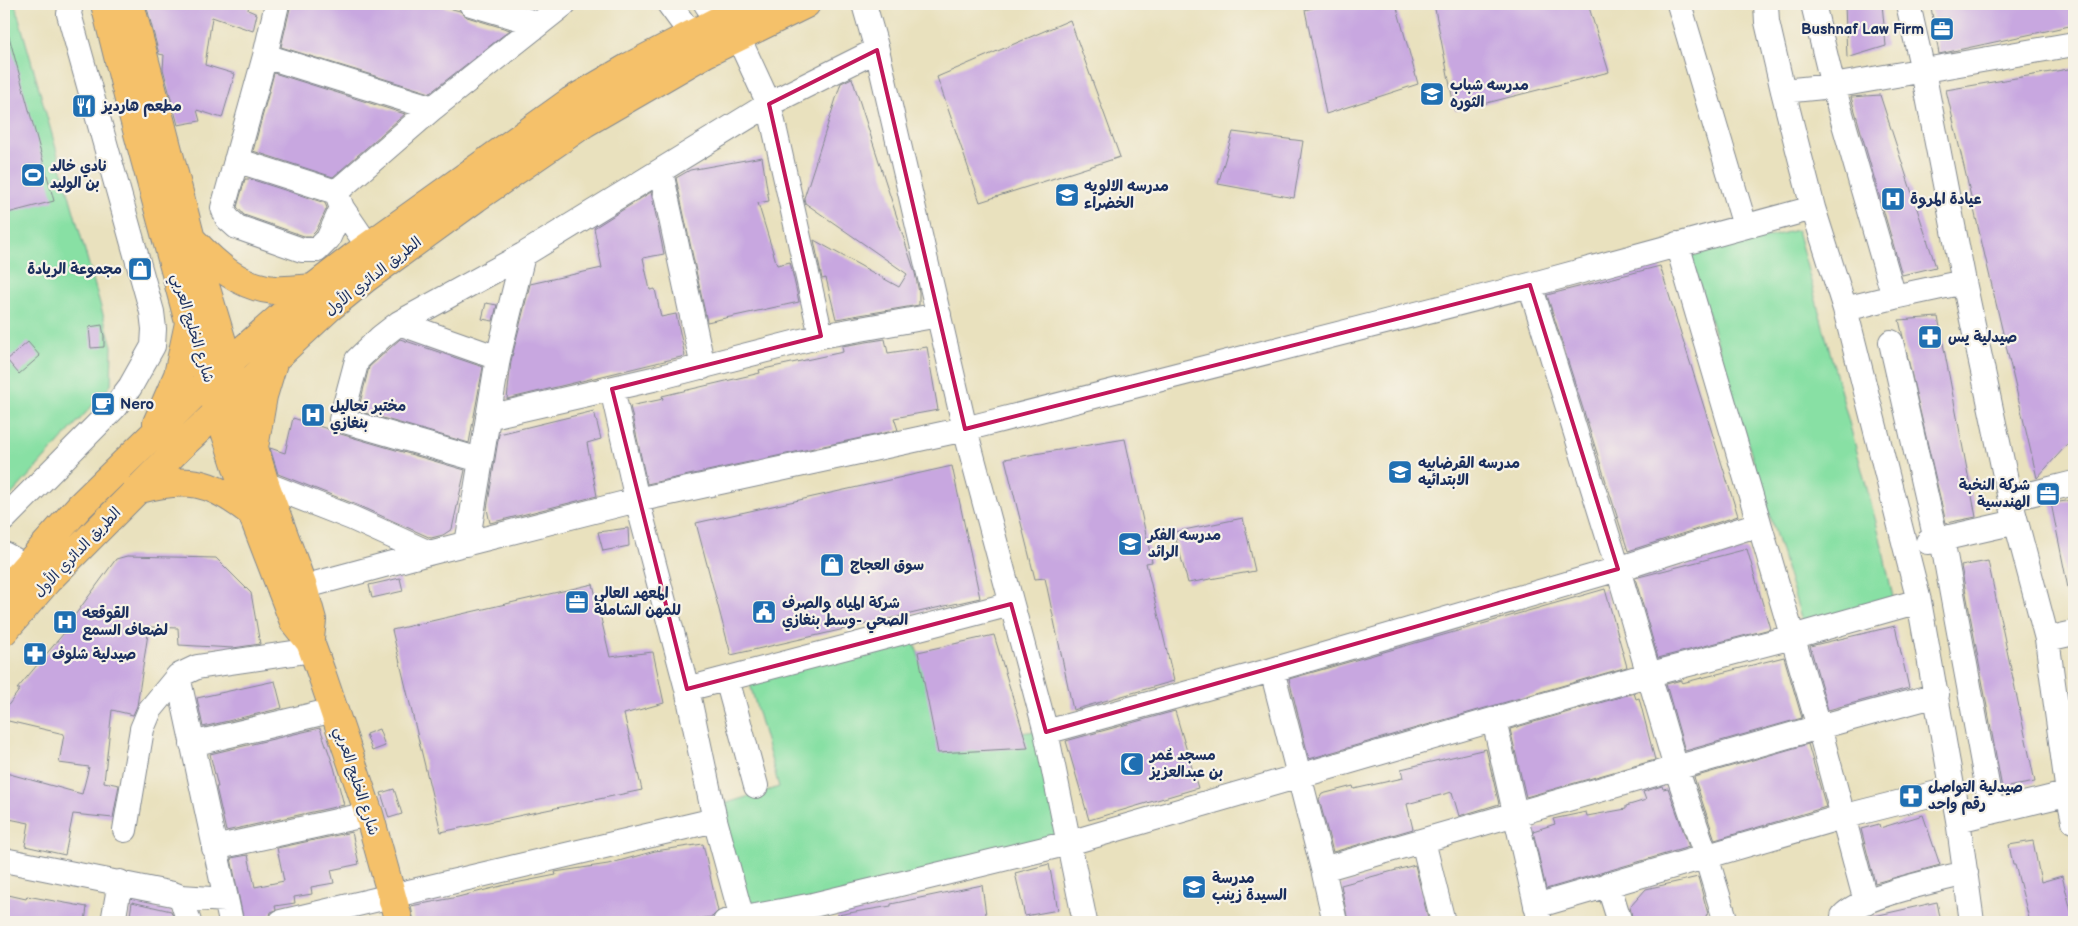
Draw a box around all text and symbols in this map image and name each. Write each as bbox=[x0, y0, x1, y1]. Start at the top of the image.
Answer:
office icon: Bushnaf Law Firm bbox=[1929, 16, 1955, 42]
place label: Bushnaf Law Firm bbox=[1801, 20, 1924, 39]
place label: مدرسه شباب الثوره bbox=[1450, 76, 1529, 112]
school or university icon: مدرسه شباب الثوره bbox=[1419, 81, 1445, 107]
restaurant icon: مطعم هارديز bbox=[71, 93, 97, 119]
place label: مطعم هارديز bbox=[100, 97, 182, 117]
place label: نادي خالد بن الوليد bbox=[50, 157, 107, 193]
sports icon: نادي خالد بن الوليد bbox=[20, 162, 46, 188]
place label: مدرسه الالويه الخضراء bbox=[1084, 177, 1169, 213]
school or university icon: مدرسه الالويه الخضراء bbox=[1054, 182, 1080, 208]
hospital icon: عيادة المروة bbox=[1880, 186, 1906, 212]
place label: عيادة المروة bbox=[1910, 190, 1981, 209]
street label: الطريق الدائري الأول bbox=[320, 232, 426, 321]
shop icon: مجموعة الريادة bbox=[127, 256, 153, 282]
place label: مجموعة الريادة bbox=[27, 260, 122, 279]
street label: شارع الخليج العربي bbox=[164, 271, 218, 386]
pharmacy icon: صيدلية يس bbox=[1917, 324, 1943, 350]
place label: صيدلية يس bbox=[1948, 328, 2017, 347]
cafe icon: Nero bbox=[90, 391, 116, 417]
place label: Nero bbox=[120, 395, 155, 414]
place label: مختبر تحاليل بنغازي bbox=[330, 397, 406, 435]
hospital icon: مختبر تحاليل بنغازي bbox=[300, 402, 326, 428]
place label: مدرسه القرضابيه الابتدائيه bbox=[1418, 454, 1520, 490]
school or university icon: مدرسه القرضابيه الابتدائيه bbox=[1387, 459, 1413, 485]
place label: شركة النخبة الهندسية bbox=[1959, 476, 2030, 512]
office icon: شركة النخبة الهندسية bbox=[2035, 481, 2061, 507]
street label: الطريق الدائري الأول bbox=[29, 503, 126, 602]
place label: مدرسه الفكر الرائد bbox=[1146, 526, 1221, 562]
school or university icon: مدرسه الفكر الرائد bbox=[1117, 531, 1143, 557]
shop icon: سوق العجاج bbox=[819, 552, 845, 578]
place label: سوق العجاج bbox=[850, 556, 924, 575]
place label: المعهد العالي للمهن الشاملة bbox=[594, 584, 681, 620]
office icon: المعهد العالي للمهن الشاملة bbox=[564, 589, 590, 615]
place label: شركة المياه والصرف الصحي -وسط بنغازي bbox=[782, 594, 908, 634]
public building icon: شركة المياه والصرف الصحي -وسط بنغازي bbox=[751, 599, 777, 625]
place label: القوقعه لضعاف السمع bbox=[82, 604, 168, 641]
hospital icon: القوقعه لضعاف السمع bbox=[52, 609, 78, 635]
pharmacy icon: صيدلية شلوف bbox=[22, 641, 48, 667]
place label: صيدلية شلوف bbox=[52, 645, 136, 664]
street label: شارع الخليج العربي bbox=[327, 724, 383, 839]
place label: مسجد عُمر بن عبدالعزيز bbox=[1148, 746, 1223, 782]
mosque icon: مسجد عُمر بن عبدالعزيز bbox=[1119, 751, 1145, 777]
place label: صيدلية التواصل رقم واحد bbox=[1928, 778, 2023, 815]
pharmacy icon: صيدلية التواصل رقم واحد bbox=[1898, 783, 1924, 809]
place label: مدرسة السيدة زينب bbox=[1212, 869, 1287, 905]
school or university icon: مدرسة السيدة زينب bbox=[1181, 874, 1207, 900]

